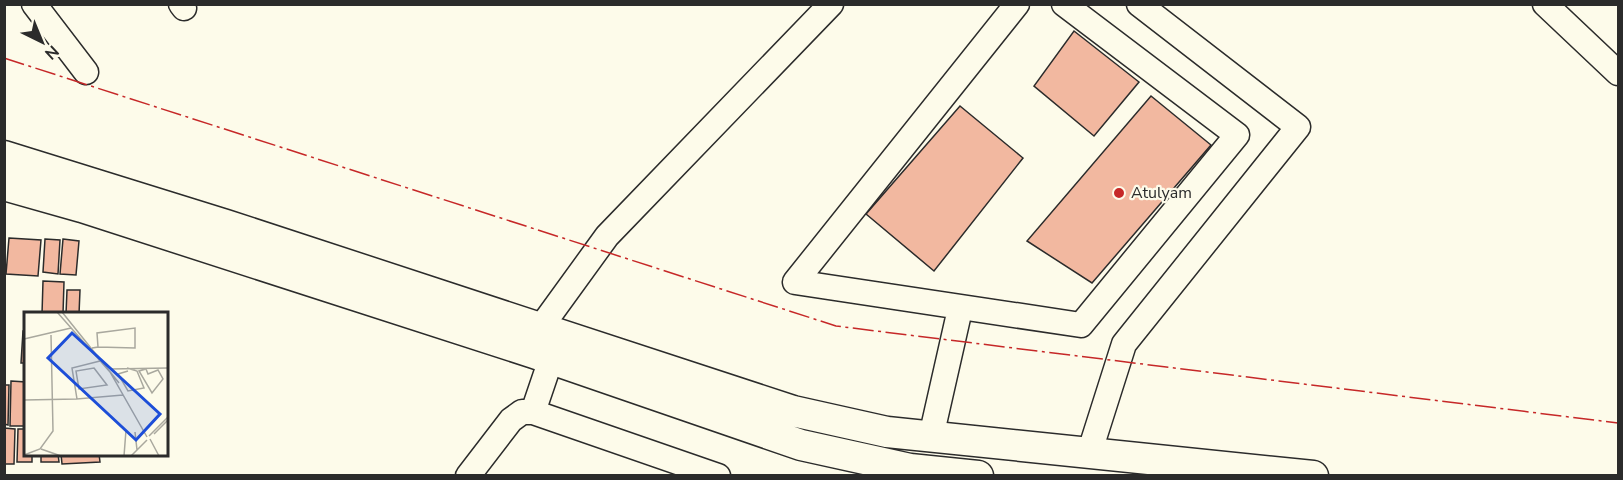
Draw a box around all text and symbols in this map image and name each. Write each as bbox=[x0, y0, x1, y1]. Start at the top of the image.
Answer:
north arrow bbox=[12, 12, 72, 72]
text: N bbox=[40, 40, 63, 64]
place label: Atulyam bbox=[1131, 182, 1192, 204]
marker: Atulyam bbox=[1112, 186, 1126, 200]
inset map bbox=[24, 312, 168, 456]

